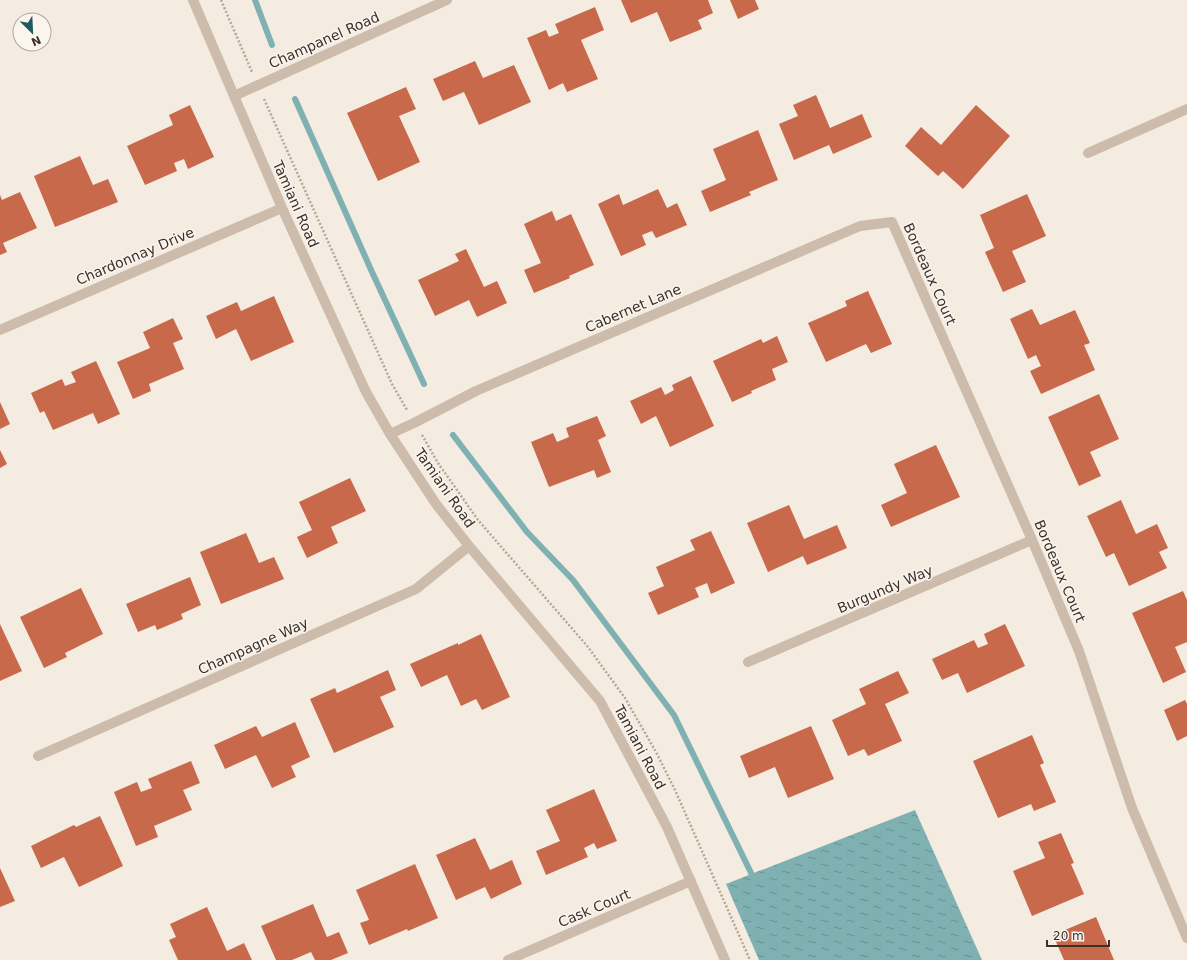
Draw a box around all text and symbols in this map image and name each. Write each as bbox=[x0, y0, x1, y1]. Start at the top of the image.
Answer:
street label: Champanel Road bbox=[266, 8, 382, 72]
north arrow bbox=[12, 12, 52, 52]
text: N bbox=[29, 33, 43, 48]
street label: Tamiani Road bbox=[269, 157, 322, 250]
street label: Bordeaux Court bbox=[900, 221, 960, 328]
street label: Chardonnay Drive bbox=[74, 224, 196, 288]
street label: Cabernet Lane bbox=[583, 281, 683, 335]
street label: Tamiani Road bbox=[411, 444, 478, 531]
street label: Bordeaux Court bbox=[1031, 517, 1089, 625]
street label: Burgundy Way bbox=[835, 562, 935, 616]
street label: Champagne Way bbox=[195, 614, 311, 678]
street label: Tamiani Road bbox=[611, 701, 669, 792]
street label: Cask Court bbox=[556, 885, 633, 930]
scale bar bbox=[1047, 922, 1109, 948]
text: 20 m bbox=[1053, 929, 1084, 943]

